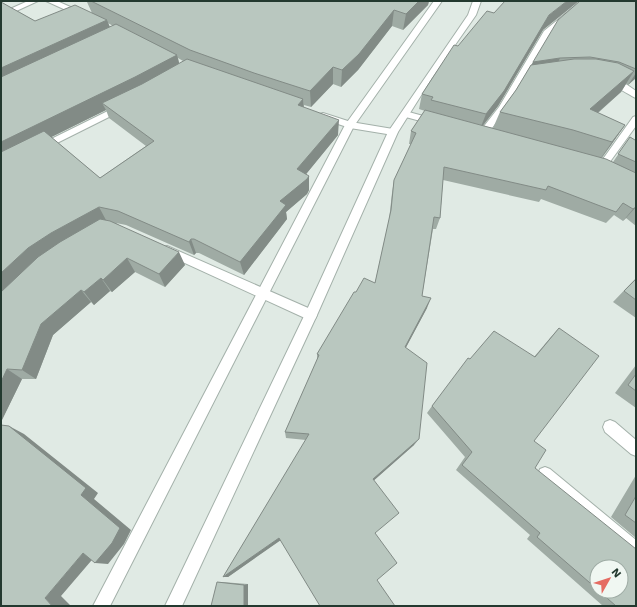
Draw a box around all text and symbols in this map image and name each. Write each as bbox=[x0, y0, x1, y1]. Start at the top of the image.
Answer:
north arrow bbox=[589, 559, 629, 599]
text: N bbox=[609, 566, 624, 580]

